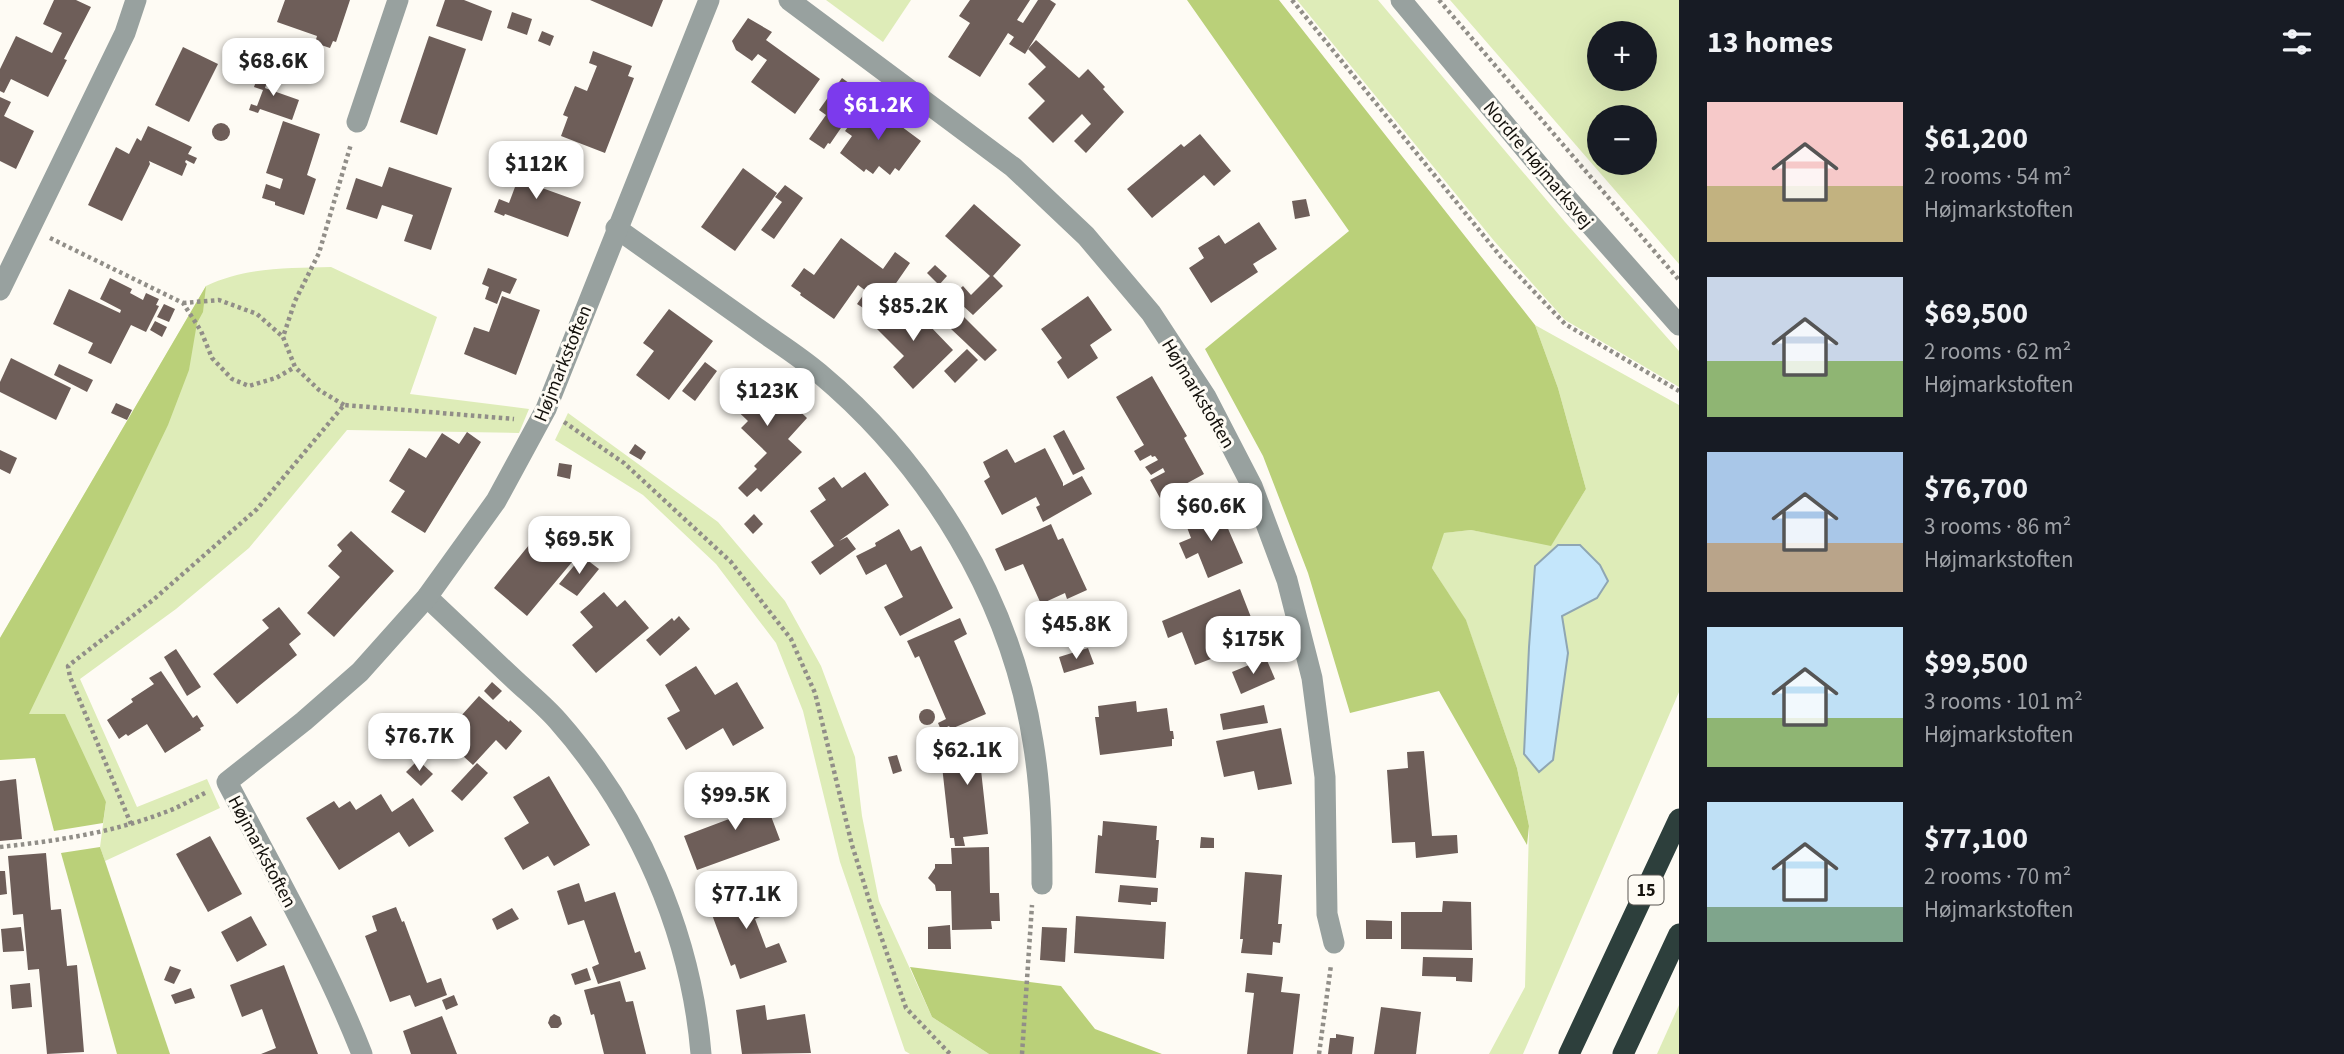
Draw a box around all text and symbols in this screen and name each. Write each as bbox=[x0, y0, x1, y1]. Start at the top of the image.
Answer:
map controls bbox=[1587, 21, 1657, 175]
button: + bbox=[1587, 21, 1657, 91]
text: 13 homes bbox=[1707, 21, 1833, 64]
icon: filters bbox=[2278, 23, 2316, 61]
pin: $68.6K bbox=[216, 38, 330, 98]
text: $68.6K bbox=[238, 44, 308, 77]
pin: $61.2K bbox=[821, 82, 935, 142]
text: $61.2K bbox=[843, 88, 913, 121]
street label: Nordre Højmarksvej bbox=[1476, 95, 1599, 234]
button: − bbox=[1587, 105, 1657, 175]
text: $61,200 bbox=[1924, 117, 2028, 160]
icon: home bbox=[1763, 130, 1847, 214]
pin: $112K bbox=[487, 142, 585, 201]
text: $112K bbox=[505, 147, 567, 180]
text: 2 rooms · 54 m² bbox=[1924, 160, 2071, 193]
text: Højmarkstoften bbox=[1924, 193, 2074, 226]
pin: $85.2K bbox=[856, 284, 970, 343]
text: $85.2K bbox=[878, 289, 948, 322]
text: $69,500 bbox=[1924, 292, 2028, 335]
street label: Højmarkstoften bbox=[528, 301, 599, 426]
icon: home bbox=[1763, 305, 1847, 389]
street label: Højmarkstoften bbox=[1154, 334, 1241, 454]
text: 2 rooms · 62 m² bbox=[1924, 335, 2071, 368]
pin: $123K bbox=[718, 368, 816, 428]
text: Højmarkstoften bbox=[1924, 368, 2074, 401]
text: $123K bbox=[736, 374, 798, 407]
text: $76,700 bbox=[1924, 467, 2028, 510]
icon: home bbox=[1763, 480, 1847, 564]
pin: $60.6K bbox=[1154, 484, 1268, 543]
text: $60.6K bbox=[1176, 489, 1246, 522]
text: 3 rooms · 86 m² bbox=[1924, 510, 2071, 543]
pin: $69.5K bbox=[522, 516, 636, 576]
text: $69.5K bbox=[544, 522, 614, 555]
text: Højmarkstoften bbox=[1924, 543, 2074, 576]
pin: $45.8K bbox=[1019, 602, 1133, 661]
text: $45.8K bbox=[1041, 607, 1111, 640]
pin: $175K bbox=[1204, 616, 1302, 676]
text: $175K bbox=[1222, 622, 1284, 655]
text: $99,500 bbox=[1924, 642, 2028, 685]
icon: home bbox=[1763, 655, 1847, 739]
text: 3 rooms · 101 m² bbox=[1924, 685, 2083, 718]
pin: $76.7K bbox=[362, 714, 476, 773]
text: Højmarkstoften bbox=[1924, 718, 2074, 751]
text: $76.7K bbox=[384, 719, 454, 752]
pin: $62.1K bbox=[910, 728, 1024, 787]
text: $62.1K bbox=[932, 733, 1002, 766]
pin: $99.5K bbox=[678, 772, 792, 832]
text: $99.5K bbox=[700, 778, 770, 811]
street label: Højmarkstoften bbox=[221, 791, 303, 913]
text: $77,100 bbox=[1924, 817, 2028, 860]
icon: home bbox=[1763, 830, 1847, 914]
text: 2 rooms · 70 m² bbox=[1924, 860, 2071, 893]
pin: $77.1K bbox=[689, 872, 803, 931]
road number: 15 bbox=[1628, 876, 1664, 904]
text: $77.1K bbox=[711, 877, 781, 910]
text: Højmarkstoften bbox=[1924, 893, 2074, 926]

